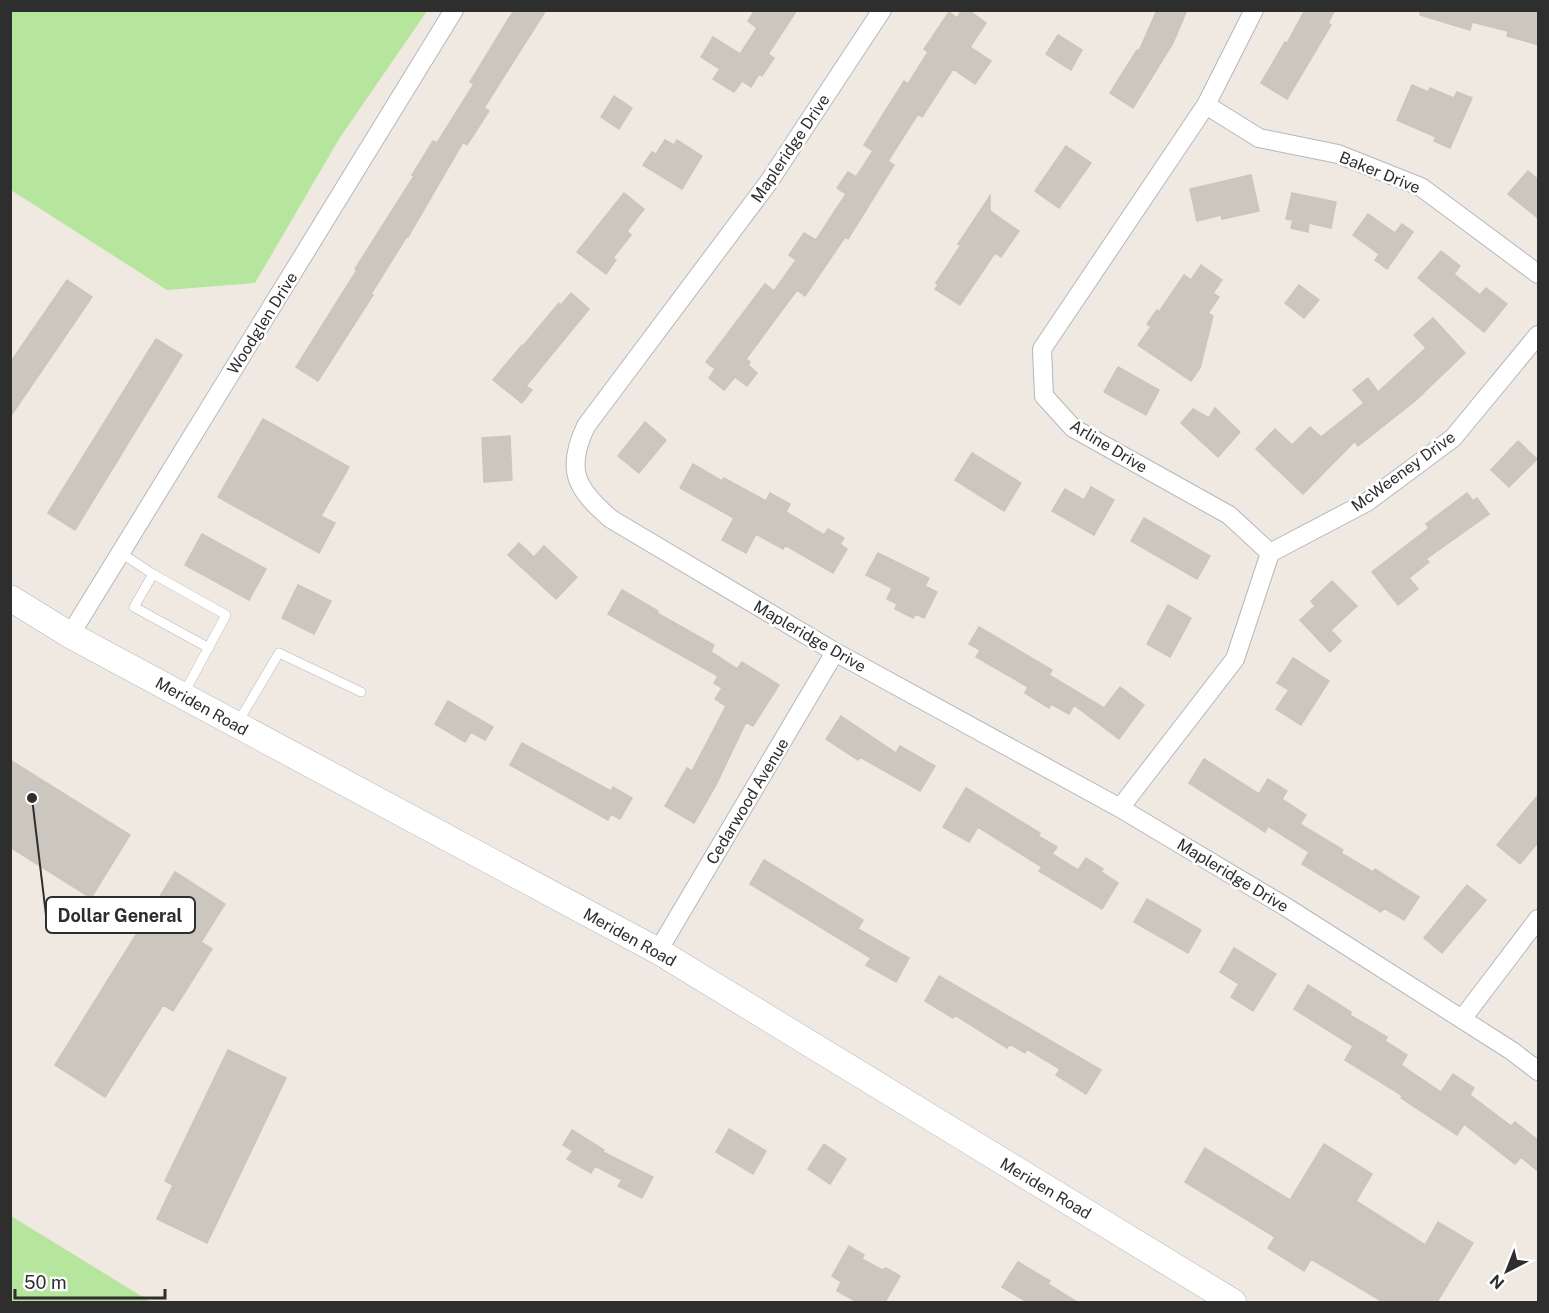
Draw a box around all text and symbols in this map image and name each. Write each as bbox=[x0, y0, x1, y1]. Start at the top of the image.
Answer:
street label: Mapleridge Drive bbox=[747, 91, 834, 206]
street label: Baker Drive bbox=[1337, 148, 1423, 197]
street label: Woodglen Drive bbox=[223, 269, 301, 378]
street label: Arline Drive bbox=[1067, 416, 1151, 477]
street label: McWeeney Drive bbox=[1348, 427, 1459, 515]
street label: Mapleridge Drive bbox=[750, 597, 869, 676]
street label: Meriden Road bbox=[152, 673, 251, 740]
street label: Cedarwood Avenue bbox=[702, 735, 793, 868]
street label: Mapleridge Drive bbox=[1174, 835, 1292, 916]
callout: Dollar General bbox=[46, 897, 195, 933]
street label: Meriden Road bbox=[580, 904, 679, 971]
text: Dollar General bbox=[58, 905, 183, 926]
street label: Meriden Road bbox=[997, 1154, 1095, 1223]
north arrow bbox=[1477, 1241, 1537, 1301]
scale bar bbox=[15, 1262, 165, 1300]
text: N bbox=[1486, 1271, 1508, 1293]
text: 50 m bbox=[24, 1272, 67, 1293]

